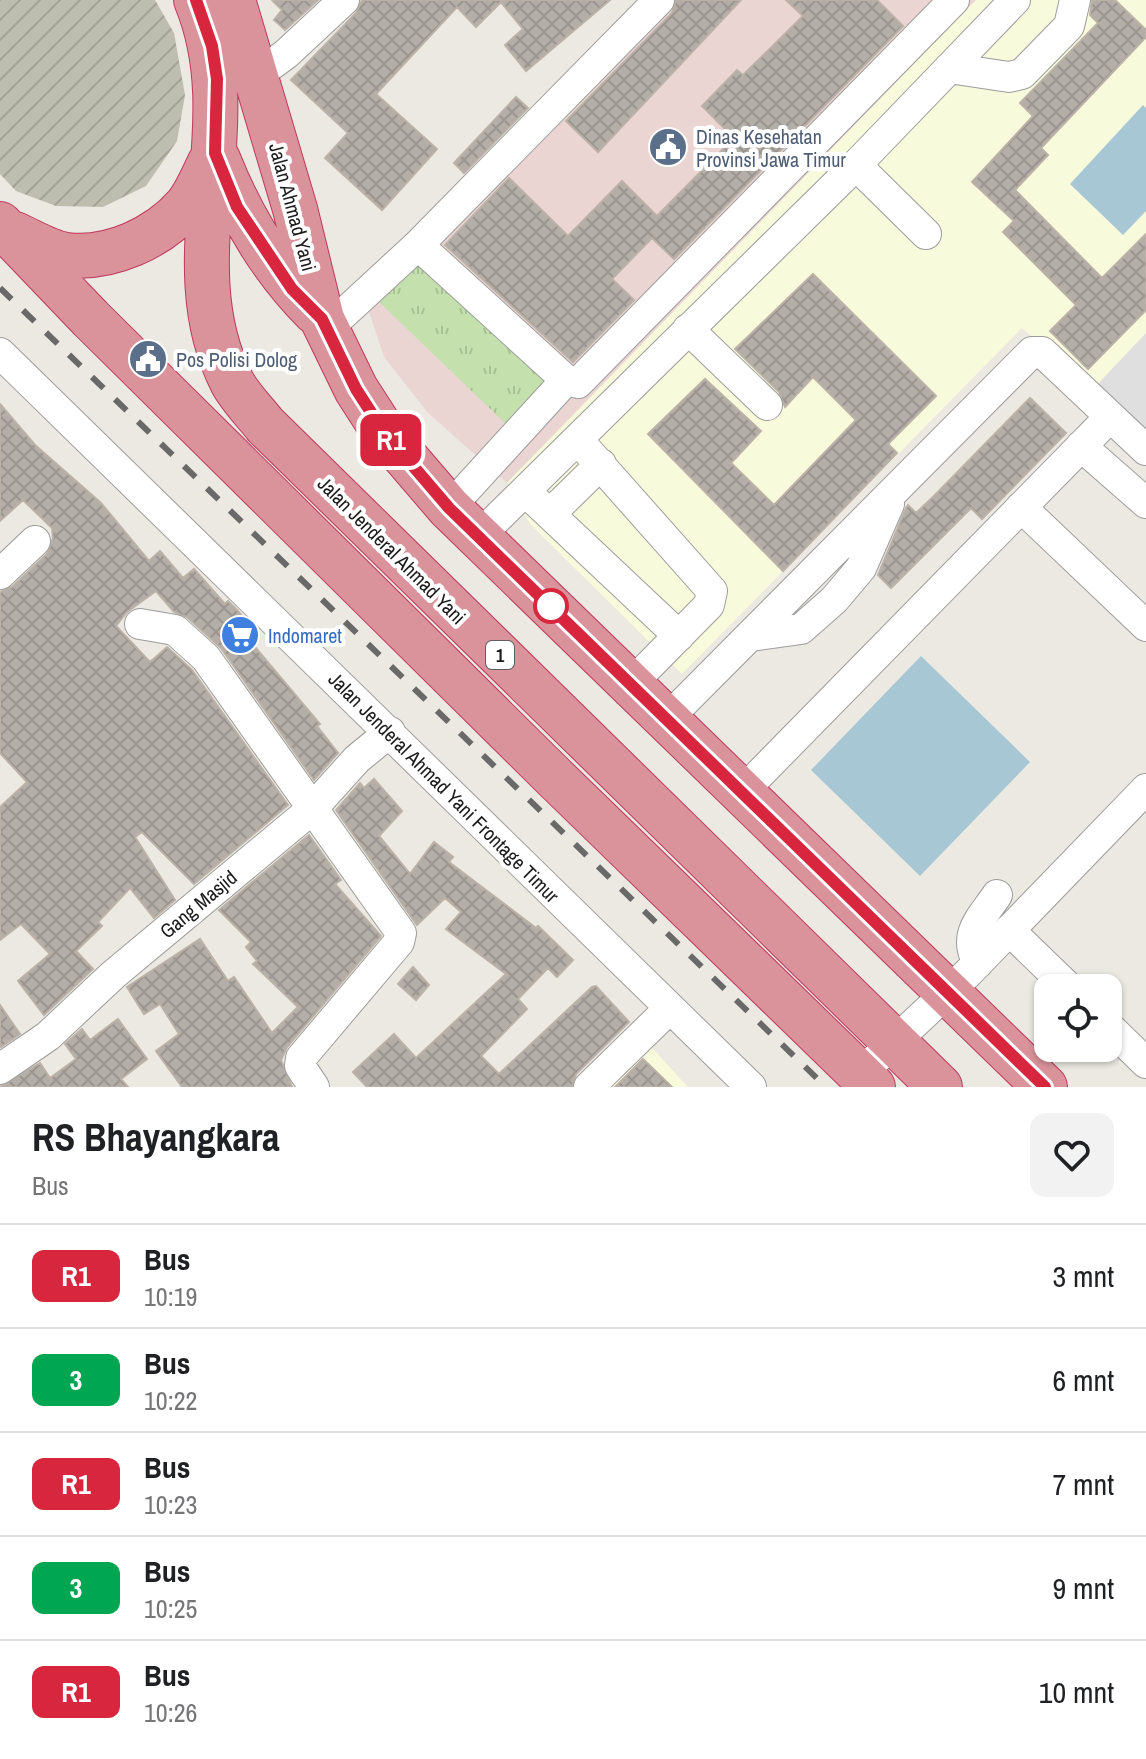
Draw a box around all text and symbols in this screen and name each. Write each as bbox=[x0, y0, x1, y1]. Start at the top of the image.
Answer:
place label: Dinas Kesehatan Provinsi Jawa Timur bbox=[696, 123, 846, 173]
public building icon: Dinas Kesehatan Provinsi Jawa Timur bbox=[647, 126, 689, 168]
street label: Jalan Ahmad Yani bbox=[263, 140, 323, 274]
public building icon: Pos Polisi Dolog bbox=[127, 338, 169, 380]
place label: Pos Polisi Dolog bbox=[176, 346, 297, 373]
line badge: R1 bbox=[355, 414, 427, 466]
text: R1 bbox=[376, 421, 406, 459]
street label: Jalan Jenderal Ahmad Yani bbox=[312, 470, 472, 630]
unlabelled marker bbox=[534, 589, 568, 623]
supermarket icon: Indomaret bbox=[219, 614, 261, 656]
place label: Indomaret bbox=[268, 622, 342, 649]
road number: 1 bbox=[486, 641, 514, 669]
street label: Jalan Jenderal Ahmad Yani Frontage Timur bbox=[323, 666, 566, 909]
street label: Gang Masjid bbox=[154, 864, 242, 944]
map controls bbox=[1034, 974, 1122, 1062]
button: locate bbox=[1034, 974, 1122, 1062]
text: RS Bhayangkara bbox=[32, 1112, 280, 1163]
button: heart bbox=[1030, 1113, 1114, 1197]
text: Bus bbox=[32, 1168, 69, 1203]
text: Bus bbox=[144, 1239, 190, 1279]
text: 3 mnt bbox=[1052, 1256, 1114, 1296]
text: R1 bbox=[61, 1257, 91, 1295]
text: 10:19 bbox=[144, 1279, 197, 1314]
text: Bus bbox=[144, 1343, 190, 1383]
text: 6 mnt bbox=[1052, 1360, 1114, 1400]
text: 3 bbox=[70, 1361, 82, 1399]
text: 10:22 bbox=[144, 1383, 197, 1418]
text: Bus bbox=[144, 1447, 190, 1487]
text: 7 mnt bbox=[1052, 1464, 1114, 1504]
text: R1 bbox=[61, 1465, 91, 1503]
text: 10:23 bbox=[144, 1487, 197, 1522]
text: Bus bbox=[144, 1551, 190, 1591]
text: 9 mnt bbox=[1052, 1568, 1114, 1608]
text: 3 bbox=[70, 1569, 82, 1607]
text: 10:25 bbox=[144, 1591, 197, 1626]
text: Bus bbox=[144, 1655, 190, 1695]
text: 10 mnt bbox=[1039, 1672, 1114, 1712]
text: R1 bbox=[61, 1673, 91, 1711]
text: 10:26 bbox=[144, 1695, 197, 1730]

